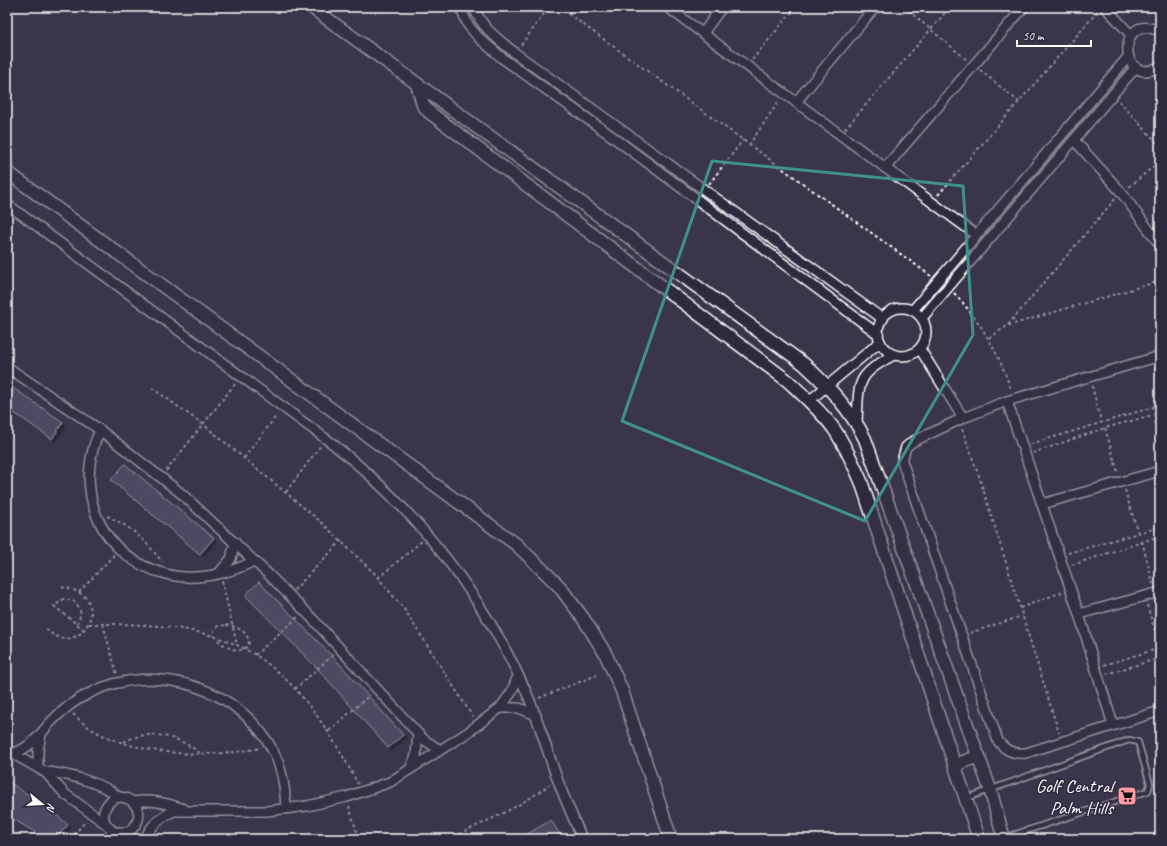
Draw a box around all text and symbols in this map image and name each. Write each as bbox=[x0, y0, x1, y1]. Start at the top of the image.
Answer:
scale bar bbox=[1017, 22, 1091, 48]
text: 50 m bbox=[1023, 28, 1045, 44]
place label: Golf Central Palm Hills bbox=[1036, 774, 1117, 820]
north arrow bbox=[22, 784, 62, 824]
supermarket icon: Golf Central Palm Hills bbox=[1116, 785, 1138, 807]
text: N bbox=[43, 802, 59, 815]

